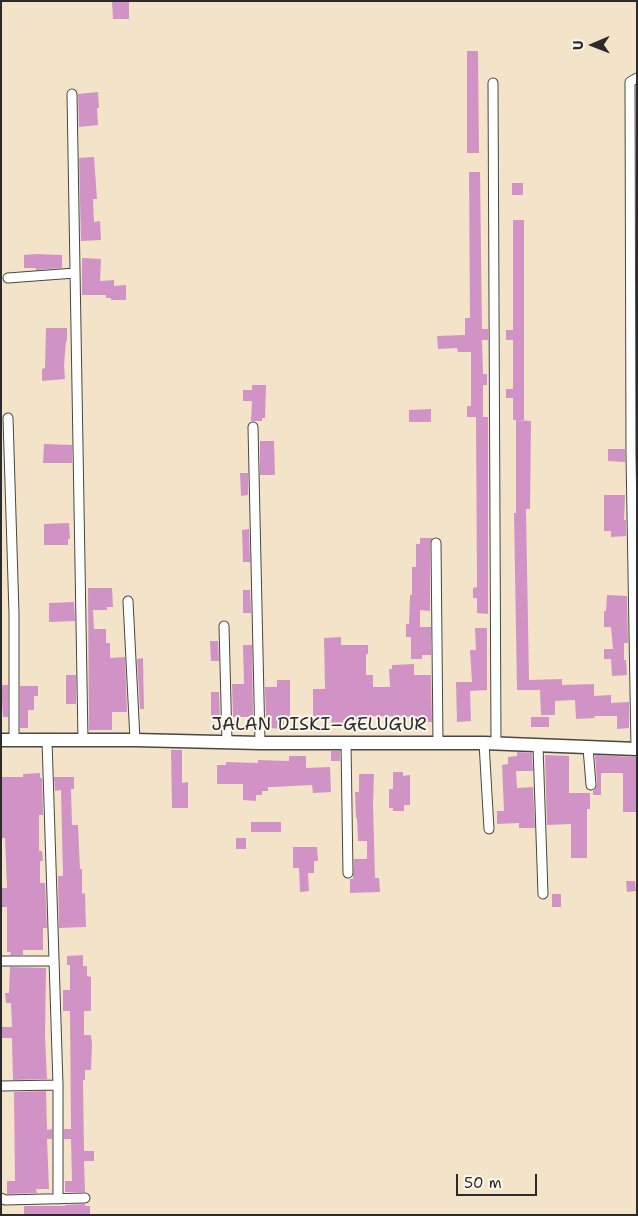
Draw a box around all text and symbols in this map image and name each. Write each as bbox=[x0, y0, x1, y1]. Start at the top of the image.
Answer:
north arrow bbox=[568, 20, 618, 70]
text: U bbox=[569, 40, 587, 50]
street label: JALAN DISKI–GELUGUR bbox=[211, 714, 427, 736]
scale bar bbox=[458, 1164, 539, 1196]
text: 50 m bbox=[464, 1173, 502, 1193]

